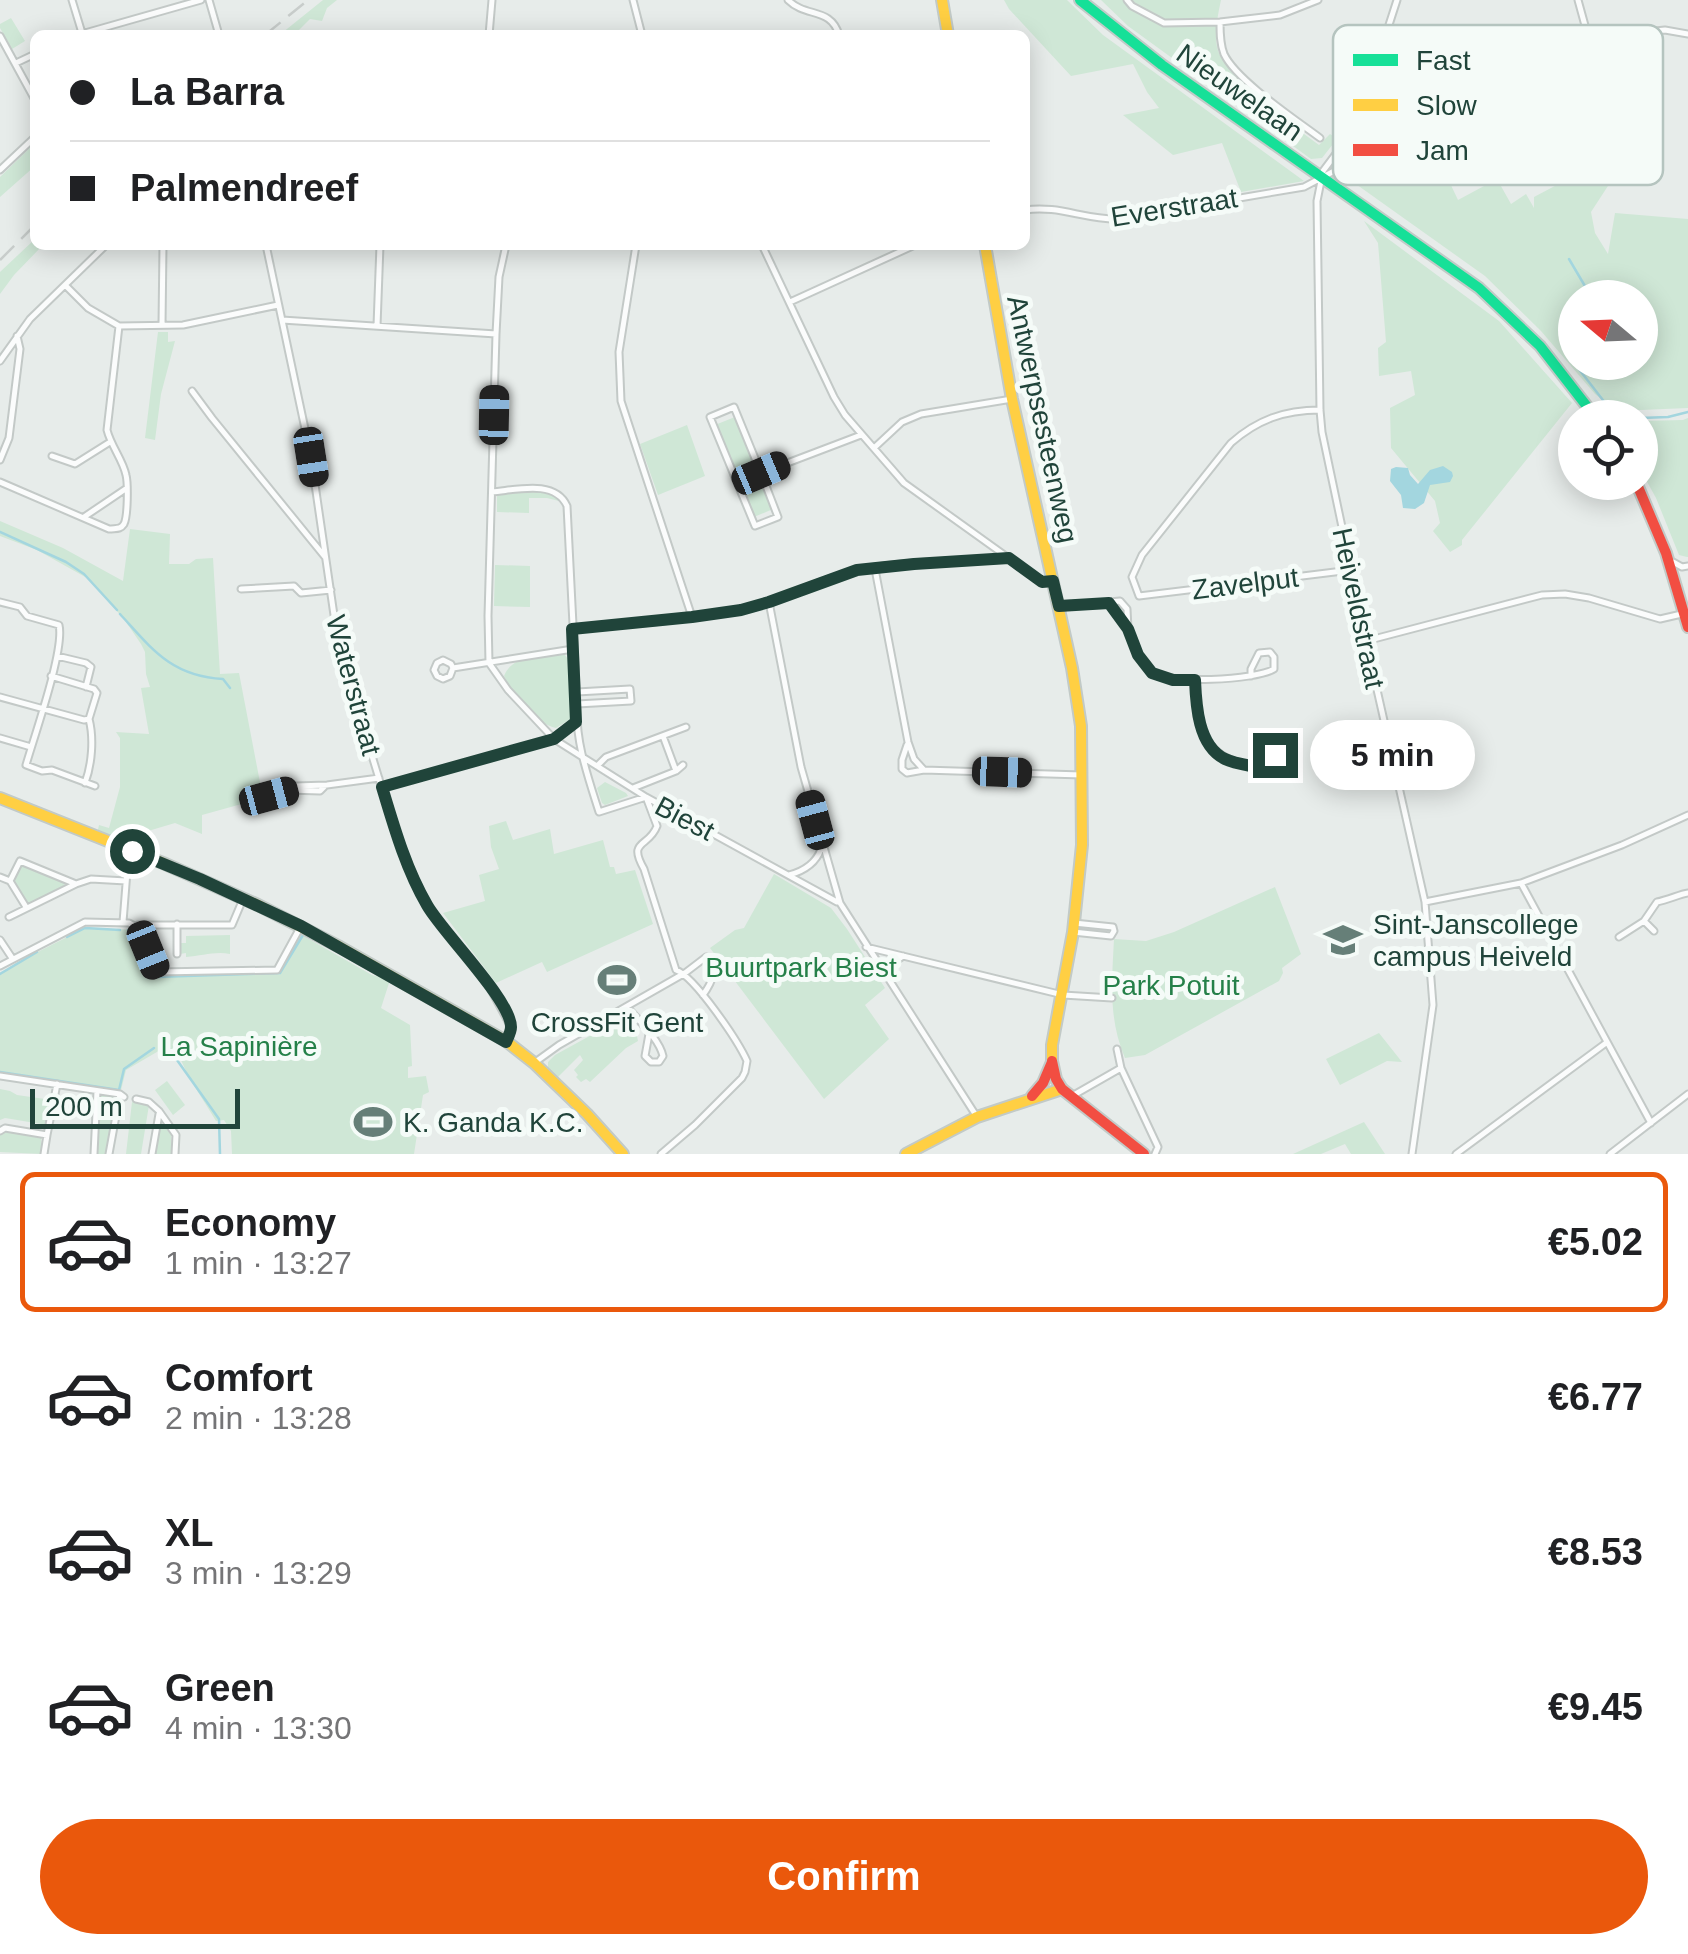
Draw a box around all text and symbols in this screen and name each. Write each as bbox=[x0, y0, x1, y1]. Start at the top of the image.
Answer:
legend bbox=[1333, 25, 1663, 185]
street label: Nieuwelaan bbox=[1171, 38, 1309, 147]
text: Fast bbox=[1416, 45, 1471, 76]
text: La Barra bbox=[130, 71, 284, 113]
text: Slow bbox=[1416, 90, 1477, 121]
text: Jam bbox=[1416, 135, 1469, 166]
text: Palmendreef bbox=[130, 167, 358, 209]
street label: Everstraat bbox=[1109, 182, 1240, 233]
north arrow bbox=[1558, 280, 1658, 380]
map controls bbox=[1558, 280, 1658, 500]
street label: Antwerpsesteenweg bbox=[1001, 293, 1084, 546]
car bbox=[478, 385, 510, 445]
button: locate bbox=[1558, 400, 1658, 500]
car bbox=[291, 425, 331, 489]
car bbox=[728, 447, 794, 499]
street label: Heiveldstraat bbox=[1326, 525, 1391, 691]
street label: Zavelput bbox=[1190, 562, 1300, 605]
street label: Waterstraat bbox=[320, 612, 387, 759]
callout: 5 min bbox=[1310, 720, 1475, 790]
route end bbox=[1253, 733, 1298, 778]
text: 5 min bbox=[1351, 737, 1434, 773]
car bbox=[971, 756, 1033, 788]
car bbox=[236, 774, 302, 818]
car bbox=[793, 787, 837, 853]
street label: Biest bbox=[650, 790, 720, 847]
route start bbox=[110, 829, 155, 874]
place label: Sint-Janscollege campus Heiveld bbox=[1373, 909, 1578, 972]
car bbox=[123, 917, 173, 983]
school or university icon: Sint-Janscollege campus Heiveld bbox=[1322, 919, 1364, 961]
park label: Buurtpark Biest bbox=[705, 952, 897, 983]
sports icon: CrossFit Gent bbox=[596, 959, 638, 1001]
park label: Park Potuit bbox=[1103, 970, 1240, 1001]
place label: CrossFit Gent bbox=[531, 1007, 704, 1038]
park label: La Sapinière bbox=[160, 1031, 318, 1062]
scale bar bbox=[30, 1084, 240, 1128]
text: 200 m bbox=[45, 1091, 123, 1122]
sports icon: K. Ganda K.C. bbox=[352, 1101, 394, 1143]
place label: K. Ganda K.C. bbox=[403, 1107, 584, 1138]
icon: car bbox=[45, 1197, 135, 1287]
text: Economy bbox=[165, 1202, 336, 1244]
text: €5.02 bbox=[1548, 1221, 1643, 1263]
text: 1 min · 13:27 bbox=[165, 1245, 352, 1281]
icon: car bbox=[45, 1352, 135, 1442]
text: Comfort bbox=[165, 1357, 313, 1399]
text: €6.77 bbox=[1548, 1376, 1643, 1418]
text: 2 min · 13:28 bbox=[165, 1400, 352, 1436]
icon: car bbox=[45, 1507, 135, 1597]
text: XL bbox=[165, 1512, 214, 1554]
text: €8.53 bbox=[1548, 1531, 1643, 1573]
text: 3 min · 13:29 bbox=[165, 1555, 352, 1591]
icon: car bbox=[45, 1662, 135, 1752]
text: Green bbox=[165, 1667, 275, 1709]
text: €9.45 bbox=[1548, 1686, 1643, 1728]
text: 4 min · 13:30 bbox=[165, 1710, 352, 1746]
button: Confirm bbox=[40, 1819, 1648, 1934]

